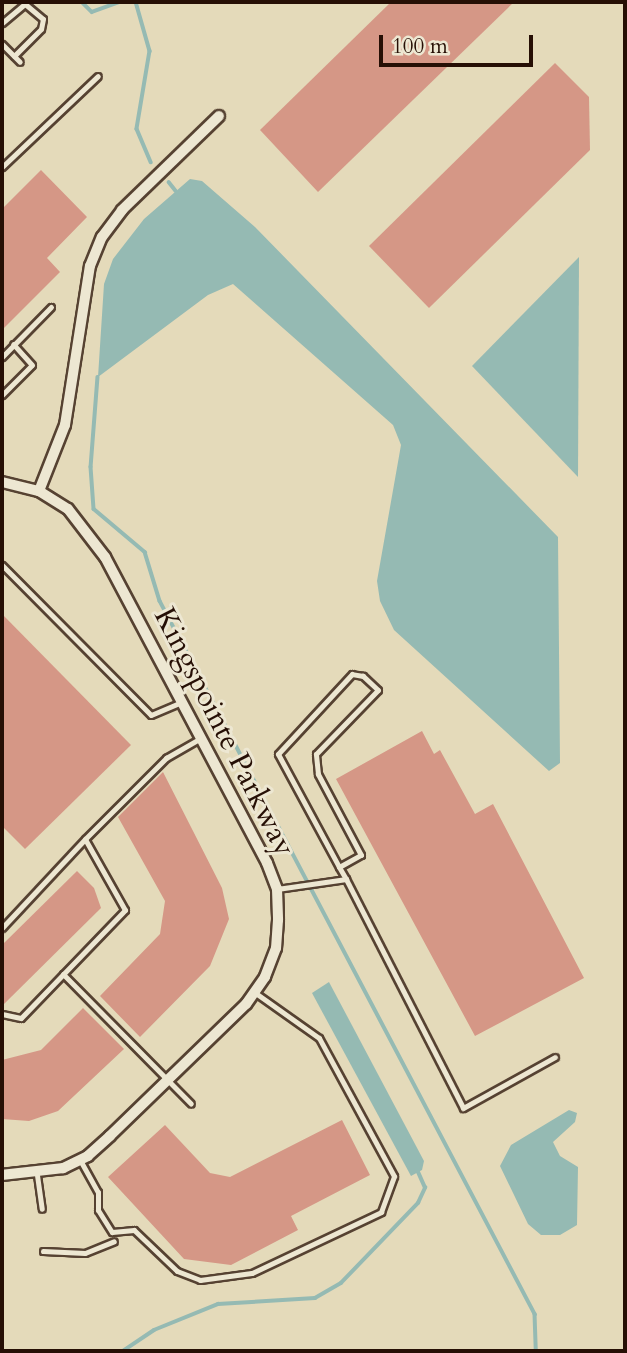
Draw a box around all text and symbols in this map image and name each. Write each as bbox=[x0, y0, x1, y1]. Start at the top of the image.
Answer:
scale bar bbox=[382, 21, 536, 65]
text: 100 m bbox=[392, 32, 448, 61]
street label: Kingspointe Parkway bbox=[146, 602, 302, 862]

